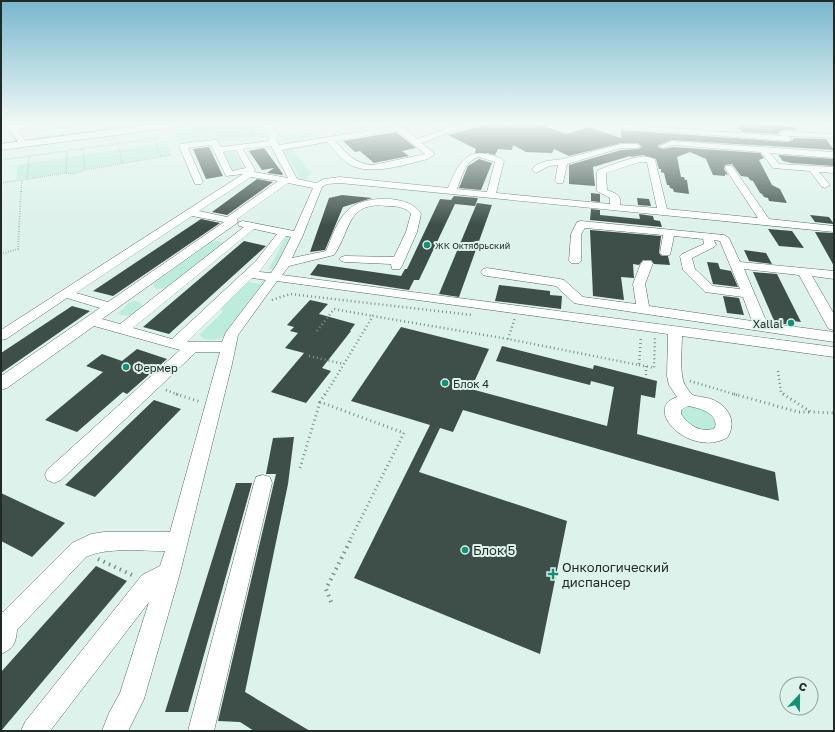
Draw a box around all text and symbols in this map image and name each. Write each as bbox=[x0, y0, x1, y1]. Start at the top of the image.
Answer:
marker: ЖК Октябрьский bbox=[422, 240, 432, 250]
place label: ЖК Октябрьский bbox=[435, 240, 510, 251]
place label: Xallal bbox=[753, 317, 783, 330]
marker: Xallal bbox=[786, 318, 796, 328]
place label: Фермер bbox=[134, 361, 178, 374]
marker: Фермер bbox=[121, 362, 131, 372]
place label: Блок 4 bbox=[453, 377, 489, 390]
marker: Блок 4 bbox=[440, 378, 450, 388]
place label: Блок 5 bbox=[473, 542, 515, 558]
marker: Блок 5 bbox=[460, 545, 470, 555]
place label: Онкологический диспансер bbox=[562, 559, 669, 590]
marker: Онкологический диспансер bbox=[547, 568, 559, 580]
north arrow bbox=[779, 676, 819, 716]
text: С bbox=[797, 679, 809, 694]

